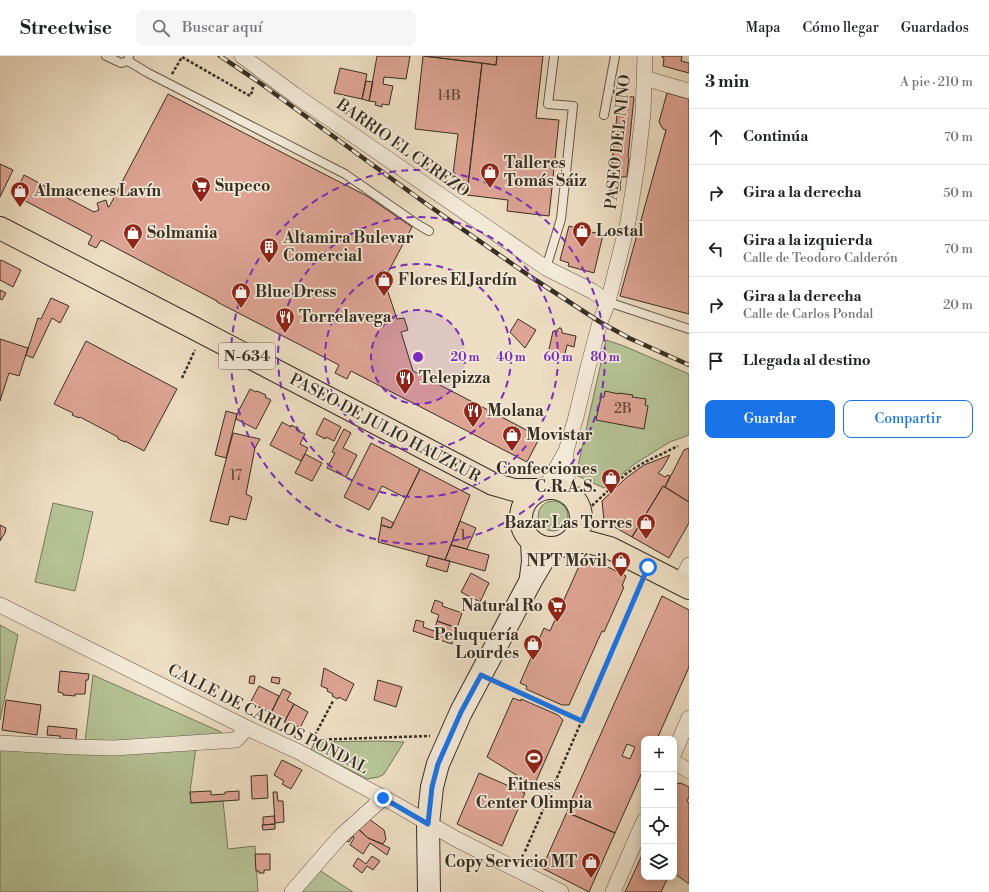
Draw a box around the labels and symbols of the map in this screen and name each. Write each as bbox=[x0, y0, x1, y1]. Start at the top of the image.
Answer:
street label: PASEO DEL NIÑO bbox=[598, 73, 635, 211]
house number: 14B bbox=[437, 87, 461, 105]
street label: BARRIO EL CEREZO bbox=[332, 94, 473, 201]
place label: Talleres Tomás Sáiz bbox=[504, 153, 587, 191]
shop icon: Talleres Tomás Sáiz bbox=[479, 161, 501, 189]
supermarket icon: Supeco bbox=[190, 175, 212, 203]
place label: Supeco bbox=[215, 176, 270, 196]
shop icon: Almacenes Lavín bbox=[9, 180, 31, 208]
place label: Almacenes Lavín bbox=[33, 181, 161, 201]
shop icon: Lostal bbox=[571, 220, 593, 248]
place label: Lostal bbox=[596, 221, 644, 241]
shop icon: Solmania bbox=[122, 222, 144, 250]
place label: Solmania bbox=[147, 223, 218, 243]
place label: Altamira Bulevar Comercial bbox=[282, 228, 414, 266]
building icon: Altamira Bulevar Comercial bbox=[258, 236, 280, 264]
shop icon: Flores El Jardín bbox=[373, 269, 395, 297]
place label: Flores El Jardín bbox=[398, 270, 517, 290]
shop icon: Blue Dress bbox=[230, 281, 252, 309]
place label: Blue Dress bbox=[255, 282, 336, 302]
restaurant icon: Torrelavega bbox=[274, 306, 296, 334]
place label: Torrelavega bbox=[299, 307, 392, 327]
road number: N-634 bbox=[219, 343, 275, 369]
centre of rings bbox=[411, 350, 425, 364]
text: 20 m bbox=[450, 350, 480, 365]
text: 40 m bbox=[496, 350, 526, 365]
text: 60 m bbox=[543, 350, 573, 365]
text: 80 m bbox=[590, 350, 620, 365]
restaurant icon: Telepizza bbox=[394, 367, 416, 395]
place label: Telepizza bbox=[419, 368, 491, 388]
street label: PASEO DE JULIO HAUZEUR bbox=[286, 369, 485, 487]
restaurant icon: Molana bbox=[462, 400, 484, 428]
house number: 2B bbox=[614, 400, 632, 418]
place label: Molana bbox=[487, 401, 544, 421]
shop icon: Movistar bbox=[501, 424, 523, 452]
place label: Movistar bbox=[526, 425, 593, 445]
place label: Confecciones C.R.A.S. bbox=[496, 459, 597, 497]
house number: 17 bbox=[230, 467, 242, 485]
shop icon: Confecciones C.R.A.S. bbox=[600, 467, 622, 495]
shop icon: Bazar Las Torres bbox=[635, 512, 657, 540]
place label: Bazar Las Torres bbox=[504, 513, 632, 533]
house number: 1 bbox=[460, 527, 466, 545]
shop icon: NPT Móvil bbox=[610, 550, 632, 578]
place label: NPT Móvil bbox=[526, 551, 608, 571]
route start bbox=[639, 558, 657, 576]
supermarket icon: Natural Ro bbox=[546, 595, 568, 623]
place label: Natural Ro bbox=[461, 596, 543, 616]
place label: Peluquería Lourdes bbox=[434, 625, 519, 663]
shop icon: Peluquería Lourdes bbox=[522, 633, 544, 661]
street label: CALLE DE CARLOS PONDAL bbox=[165, 660, 372, 778]
sports icon: Fitness Center Olimpia bbox=[523, 747, 545, 775]
place label: Fitness Center Olimpia bbox=[476, 775, 593, 813]
route end bbox=[374, 789, 392, 807]
shop icon: Copy Servicio MT bbox=[580, 851, 602, 879]
place label: Copy Servicio MT bbox=[445, 852, 577, 872]

